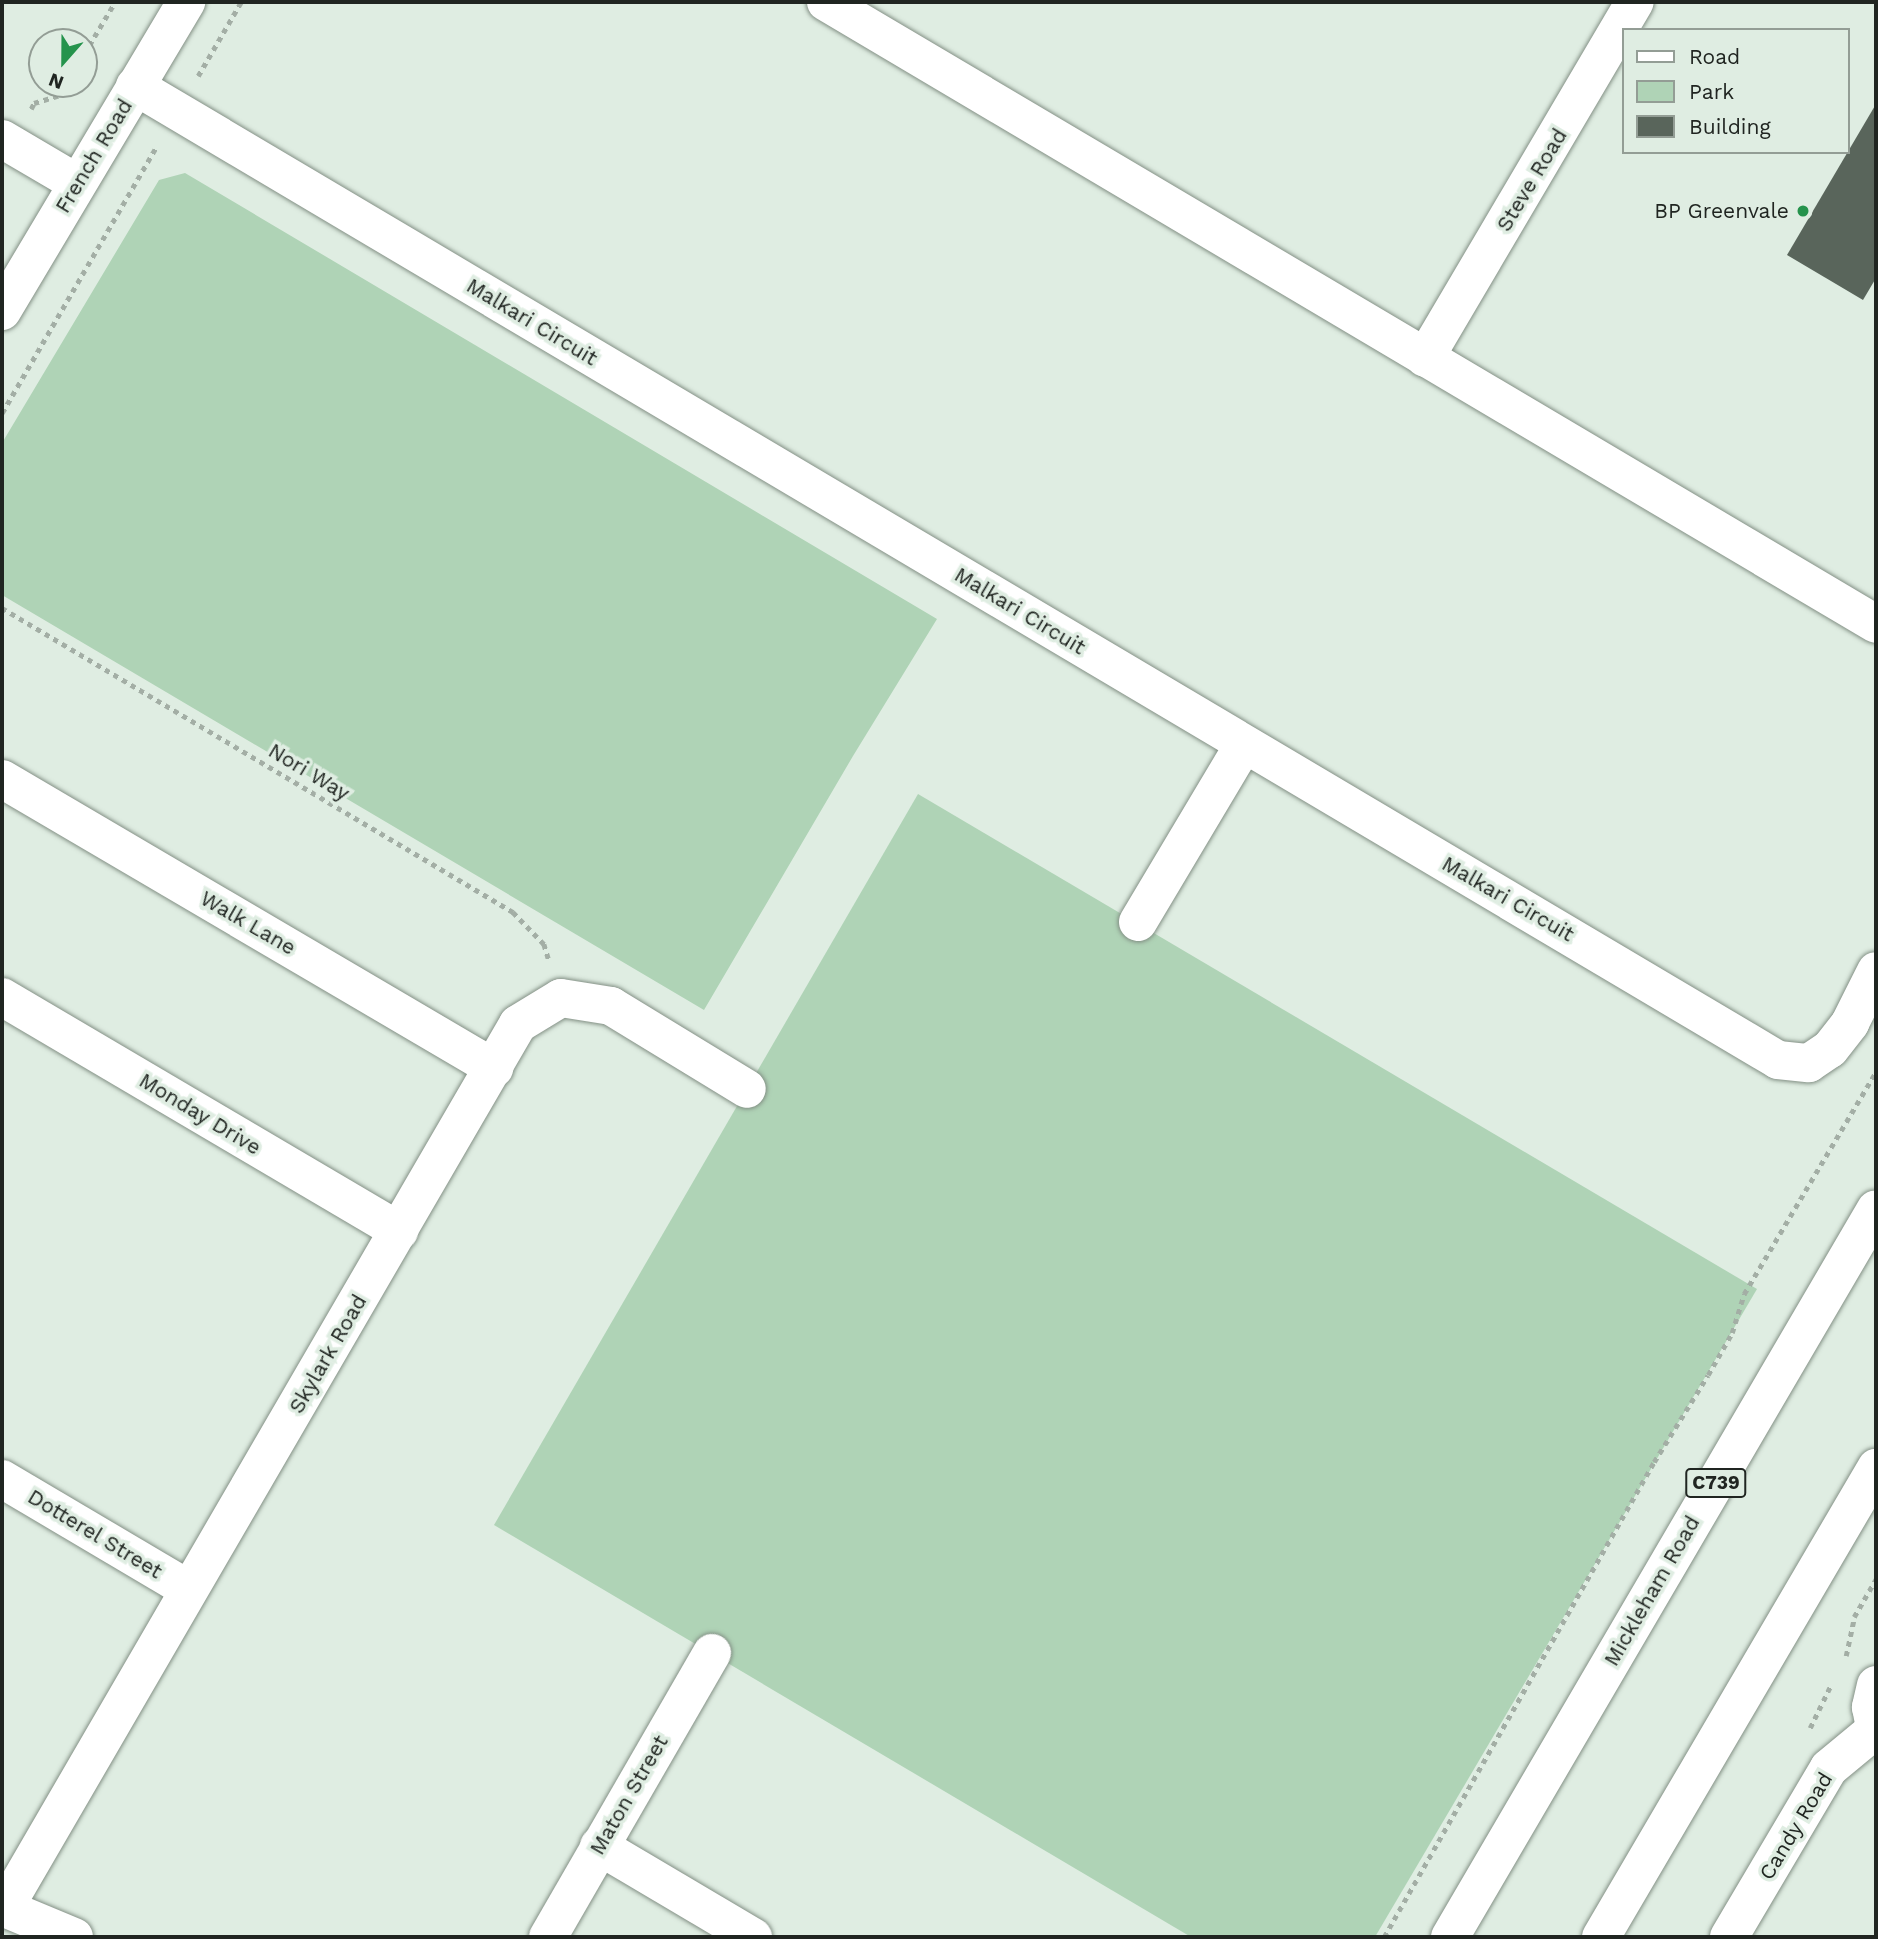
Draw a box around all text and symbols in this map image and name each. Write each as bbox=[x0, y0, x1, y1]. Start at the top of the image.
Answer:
north arrow bbox=[28, 28, 98, 98]
legend bbox=[1622, 28, 1850, 154]
text: Road bbox=[1689, 44, 1740, 69]
text: N bbox=[45, 68, 67, 94]
text: Park bbox=[1689, 79, 1734, 104]
street label: French Road bbox=[50, 94, 138, 218]
text: Building bbox=[1689, 114, 1771, 139]
street label: Steve Road bbox=[1491, 124, 1573, 236]
place label: BP Greenvale bbox=[1654, 198, 1789, 224]
marker: BP Greenvale bbox=[1795, 203, 1811, 219]
street label: Malkari Circuit bbox=[462, 273, 602, 371]
street label: Malkari Circuit bbox=[950, 562, 1090, 660]
street label: Nori Way bbox=[264, 738, 354, 806]
street label: Malkari Circuit bbox=[1437, 851, 1579, 947]
street label: Walk Lane bbox=[196, 886, 300, 960]
street label: Monday Drive bbox=[134, 1068, 266, 1160]
street label: Skylark Road bbox=[284, 1290, 372, 1418]
road number: C739 bbox=[1684, 1468, 1748, 1498]
street label: Dotterel Street bbox=[23, 1484, 167, 1584]
street label: Mickleham Road bbox=[1599, 1511, 1705, 1671]
street label: Maton Street bbox=[585, 1731, 673, 1859]
street label: Candy Road bbox=[1754, 1767, 1838, 1885]

